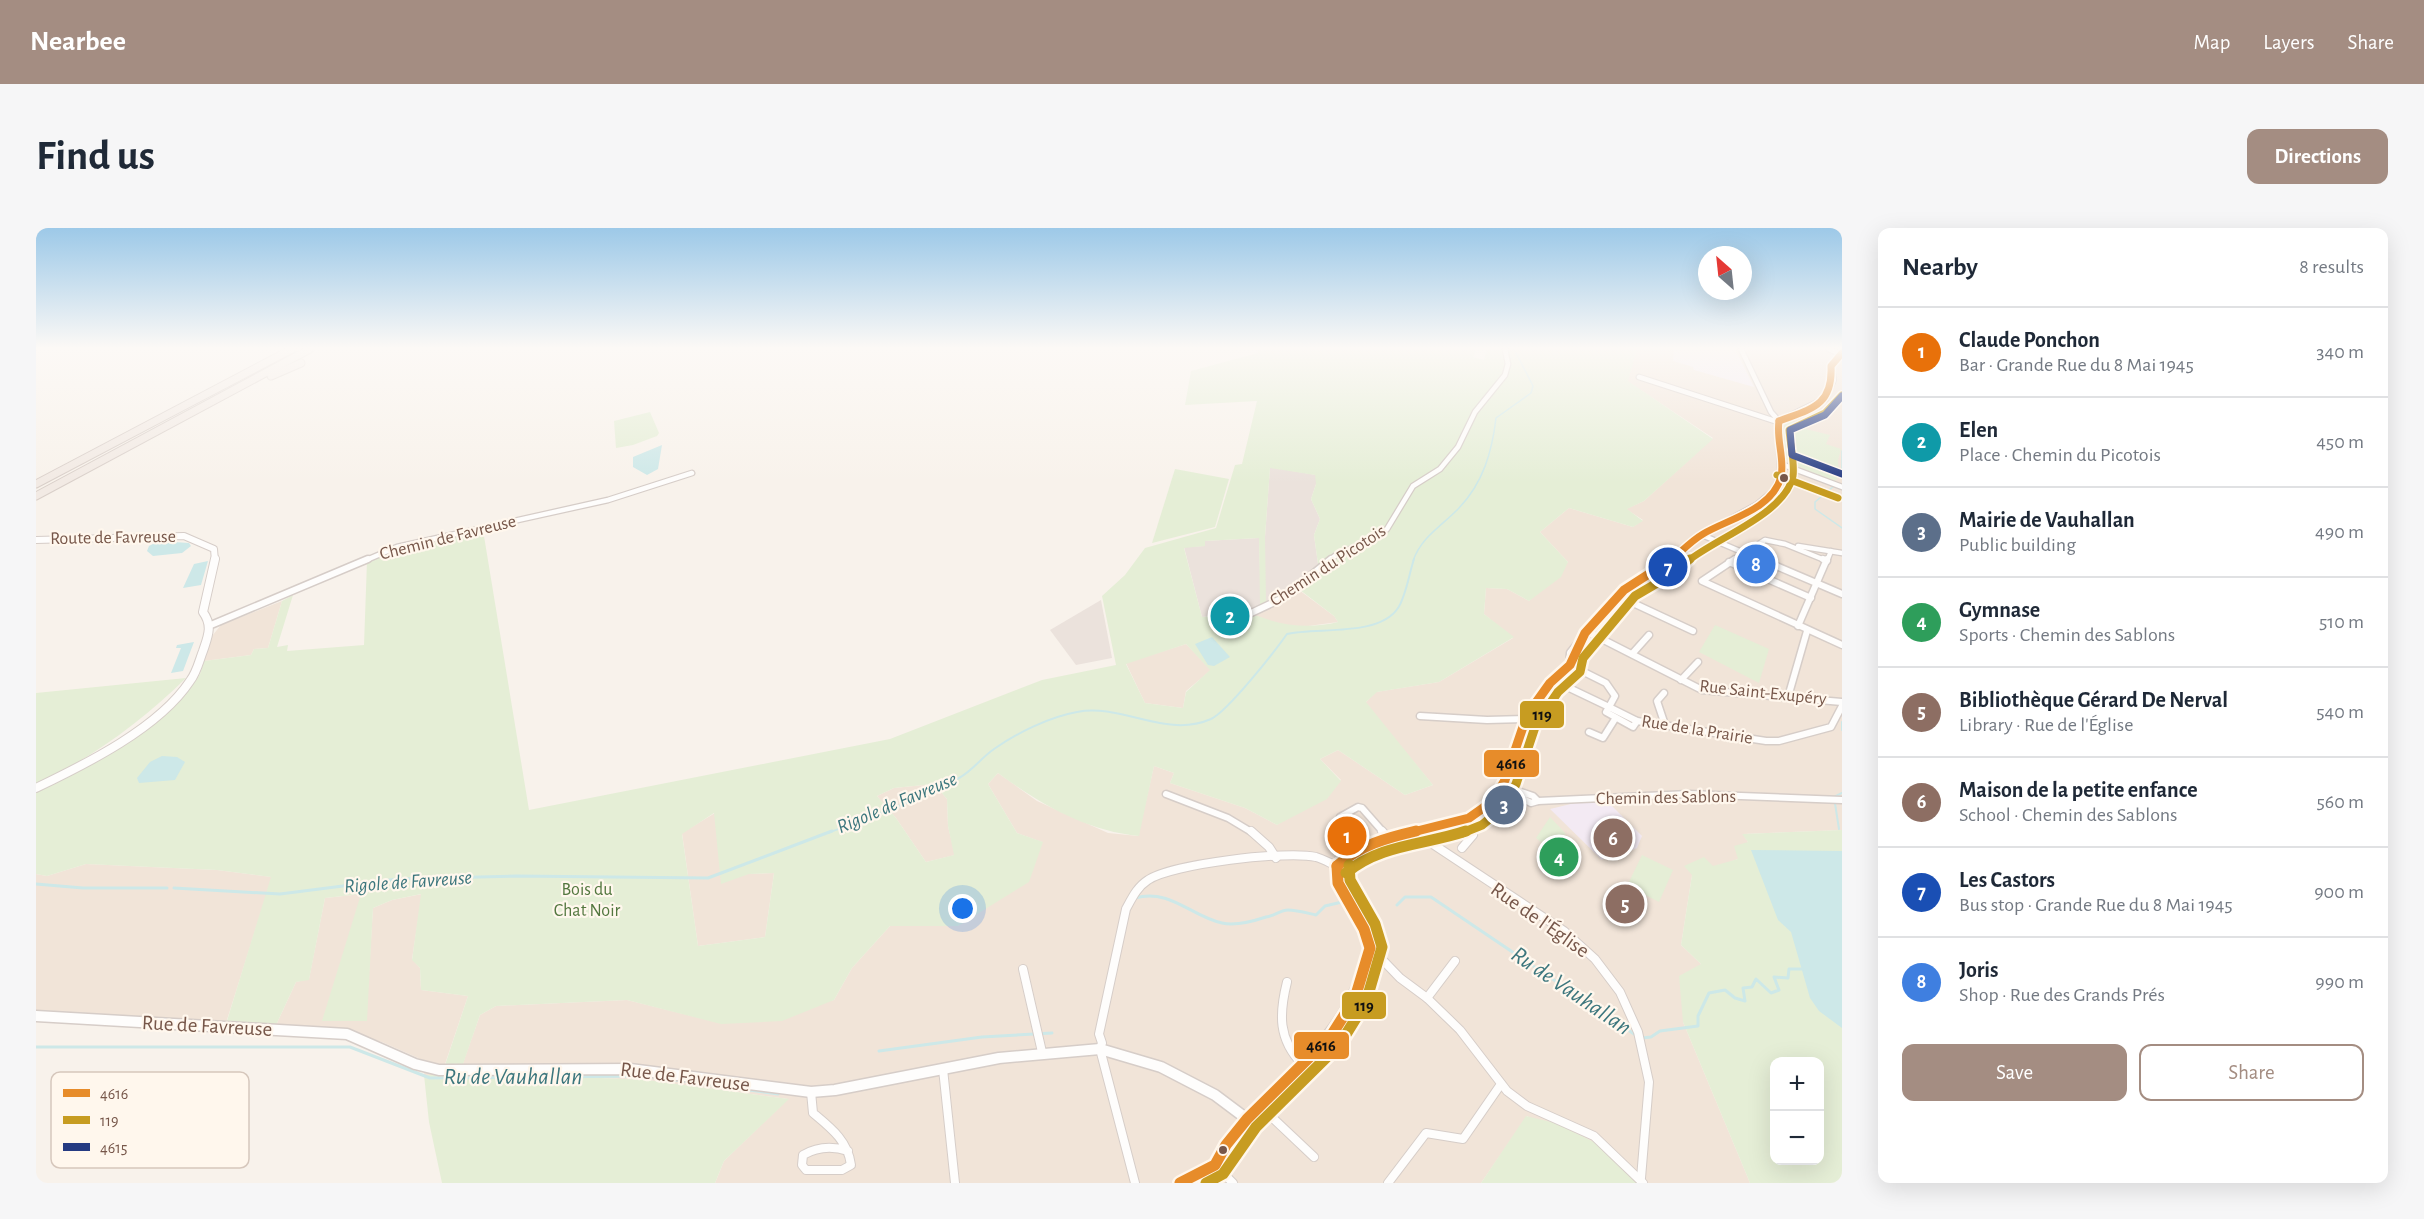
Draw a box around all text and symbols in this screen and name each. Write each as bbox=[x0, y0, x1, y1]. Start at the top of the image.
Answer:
text: Nearbee bbox=[30, 28, 126, 56]
text: Map bbox=[2194, 32, 2230, 53]
text: Layers bbox=[2263, 32, 2314, 53]
text: Share bbox=[2347, 32, 2394, 53]
button: Directions bbox=[2247, 129, 2388, 184]
text: Find us bbox=[36, 135, 155, 177]
north arrow bbox=[1698, 246, 1752, 300]
text: Nearby bbox=[1902, 254, 1978, 280]
text: 8 results bbox=[2299, 257, 2364, 277]
text: Claude Ponchon bbox=[1959, 329, 2100, 351]
text: 1 bbox=[1918, 342, 1925, 362]
text: 340 m bbox=[2316, 342, 2364, 362]
text: Bar · Grande Rue du 8 Mai 1945 bbox=[1959, 355, 2194, 375]
text: Elen bbox=[1959, 419, 1998, 441]
text: 2 bbox=[1917, 432, 1926, 452]
text: 450 m bbox=[2316, 432, 2364, 452]
text: Place · Chemin du Picotois bbox=[1959, 445, 2161, 465]
unlabelled marker bbox=[1778, 472, 1790, 484]
text: Mairie de Vauhallan bbox=[1959, 509, 2135, 531]
street label: Chemin de Favreuse bbox=[378, 512, 518, 564]
street label: Chemin du Picotois bbox=[1267, 522, 1389, 610]
text: 3 bbox=[1917, 522, 1926, 542]
text: 490 m bbox=[2315, 522, 2364, 542]
street label: Route de Favreuse bbox=[50, 528, 176, 548]
text: Public building bbox=[1959, 535, 2076, 555]
pin: 8 bbox=[1736, 542, 1776, 586]
pin: 7 bbox=[1648, 544, 1688, 590]
pin: 2 bbox=[1210, 594, 1250, 638]
text: Gymnase bbox=[1959, 599, 2040, 621]
text: 4 bbox=[1916, 612, 1927, 632]
text: 510 m bbox=[2319, 612, 2364, 632]
text: Sports · Chemin des Sablons bbox=[1959, 625, 2175, 645]
street label: Rue Saint-Exupéry bbox=[1699, 677, 1828, 709]
text: Bibliothèque Gérard De Nerval bbox=[1959, 689, 2228, 711]
line badge: 119 bbox=[1519, 700, 1565, 729]
text: 5 bbox=[1917, 702, 1926, 722]
text: 540 m bbox=[2316, 702, 2364, 722]
text: 119 bbox=[1532, 707, 1552, 723]
street label: Rue de la Prairie bbox=[1640, 712, 1754, 748]
text: Library · Rue de l'Église bbox=[1959, 715, 2133, 735]
line badge: 4616 bbox=[1483, 749, 1540, 778]
text: 4616 bbox=[1496, 756, 1526, 772]
water label: Rigole de Favreuse bbox=[834, 769, 960, 837]
text: Maison de la petite enfance bbox=[1959, 779, 2198, 801]
pin: 3 bbox=[1484, 782, 1524, 828]
street label: Chemin des Sablons bbox=[1596, 788, 1736, 808]
text: 6 bbox=[1917, 792, 1926, 812]
text: 560 m bbox=[2316, 792, 2364, 812]
text: School · Chemin des Sablons bbox=[1959, 805, 2178, 825]
pin: 1 bbox=[1328, 814, 1366, 858]
pin: 6 bbox=[1594, 816, 1632, 860]
pin: 4 bbox=[1540, 834, 1579, 880]
water label: Rigole de Favreuse bbox=[343, 868, 473, 896]
text: Les Castors bbox=[1959, 869, 2055, 891]
street label: Rue de l'Église bbox=[1487, 877, 1594, 962]
park label: Bois du Chat Noir bbox=[554, 881, 621, 920]
pin: 5 bbox=[1606, 882, 1644, 926]
text: 7 bbox=[1917, 882, 1926, 902]
text: 900 m bbox=[2314, 882, 2364, 902]
your location bbox=[948, 894, 977, 923]
text: Bus stop · Grande Rue du 8 Mai 1945 bbox=[1959, 895, 2233, 915]
water label: Ru de Vauhallan bbox=[1507, 942, 1635, 1040]
text: Joris bbox=[1959, 959, 1999, 981]
text: 8 bbox=[1917, 972, 1926, 992]
text: 990 m bbox=[2315, 972, 2364, 992]
text: Shop · Rue des Grands Prés bbox=[1959, 985, 2165, 1005]
line badge: 119 bbox=[1341, 991, 1387, 1020]
text: 119 bbox=[1354, 998, 1374, 1014]
street label: Rue de Favreuse bbox=[141, 1012, 273, 1040]
line badge: 4616 bbox=[1293, 1031, 1350, 1060]
text: 4616 bbox=[1306, 1038, 1336, 1054]
button: Save bbox=[1902, 1044, 2127, 1101]
button: Share bbox=[2139, 1044, 2364, 1101]
map controls bbox=[1770, 1057, 1824, 1165]
button: + bbox=[1770, 1057, 1824, 1111]
street label: Rue de Favreuse bbox=[619, 1059, 751, 1095]
water label: Ru de Vauhallan bbox=[444, 1065, 582, 1089]
legend bbox=[51, 1072, 249, 1168]
text: 4616 bbox=[100, 1086, 128, 1102]
button: − bbox=[1770, 1111, 1824, 1165]
text: 119 bbox=[100, 1113, 119, 1129]
text: 4615 bbox=[100, 1140, 127, 1156]
unlabelled marker bbox=[1217, 1144, 1229, 1156]

